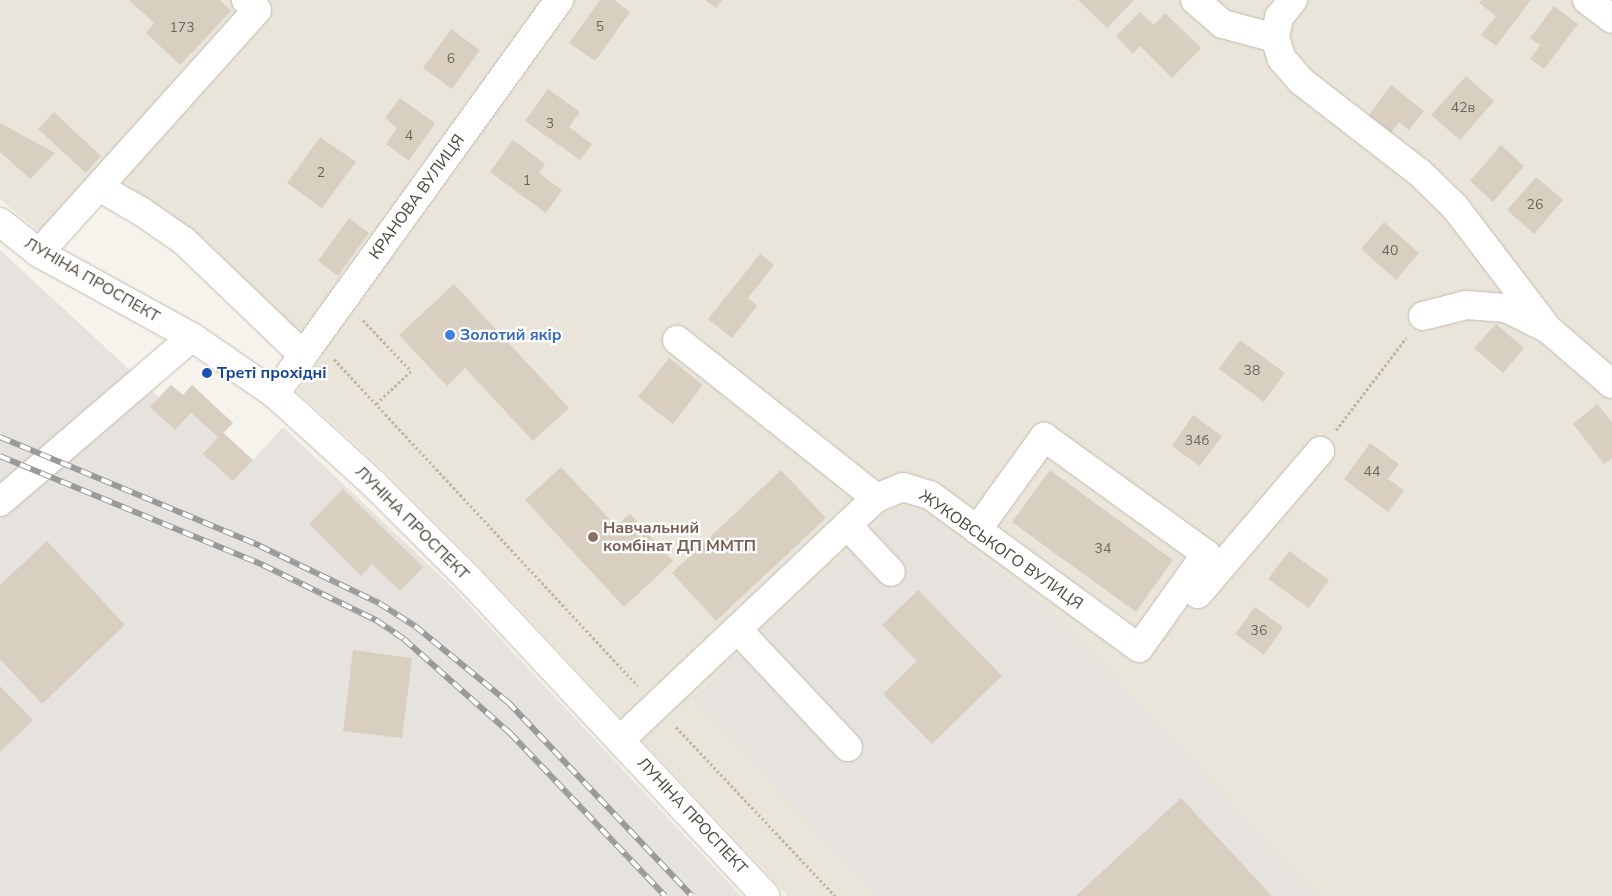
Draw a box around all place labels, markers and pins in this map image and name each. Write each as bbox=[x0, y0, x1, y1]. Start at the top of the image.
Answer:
place label: Золотий якір bbox=[460, 325, 562, 345]
marker: Золотий якір bbox=[444, 329, 456, 341]
place label: Треті прохідні bbox=[217, 363, 327, 383]
marker: Треті прохідні bbox=[201, 367, 213, 379]
place label: Навчальний комбінат ДП ММТП bbox=[603, 518, 756, 556]
marker: Навчальний комбінат ДП ММТП bbox=[587, 531, 599, 543]

